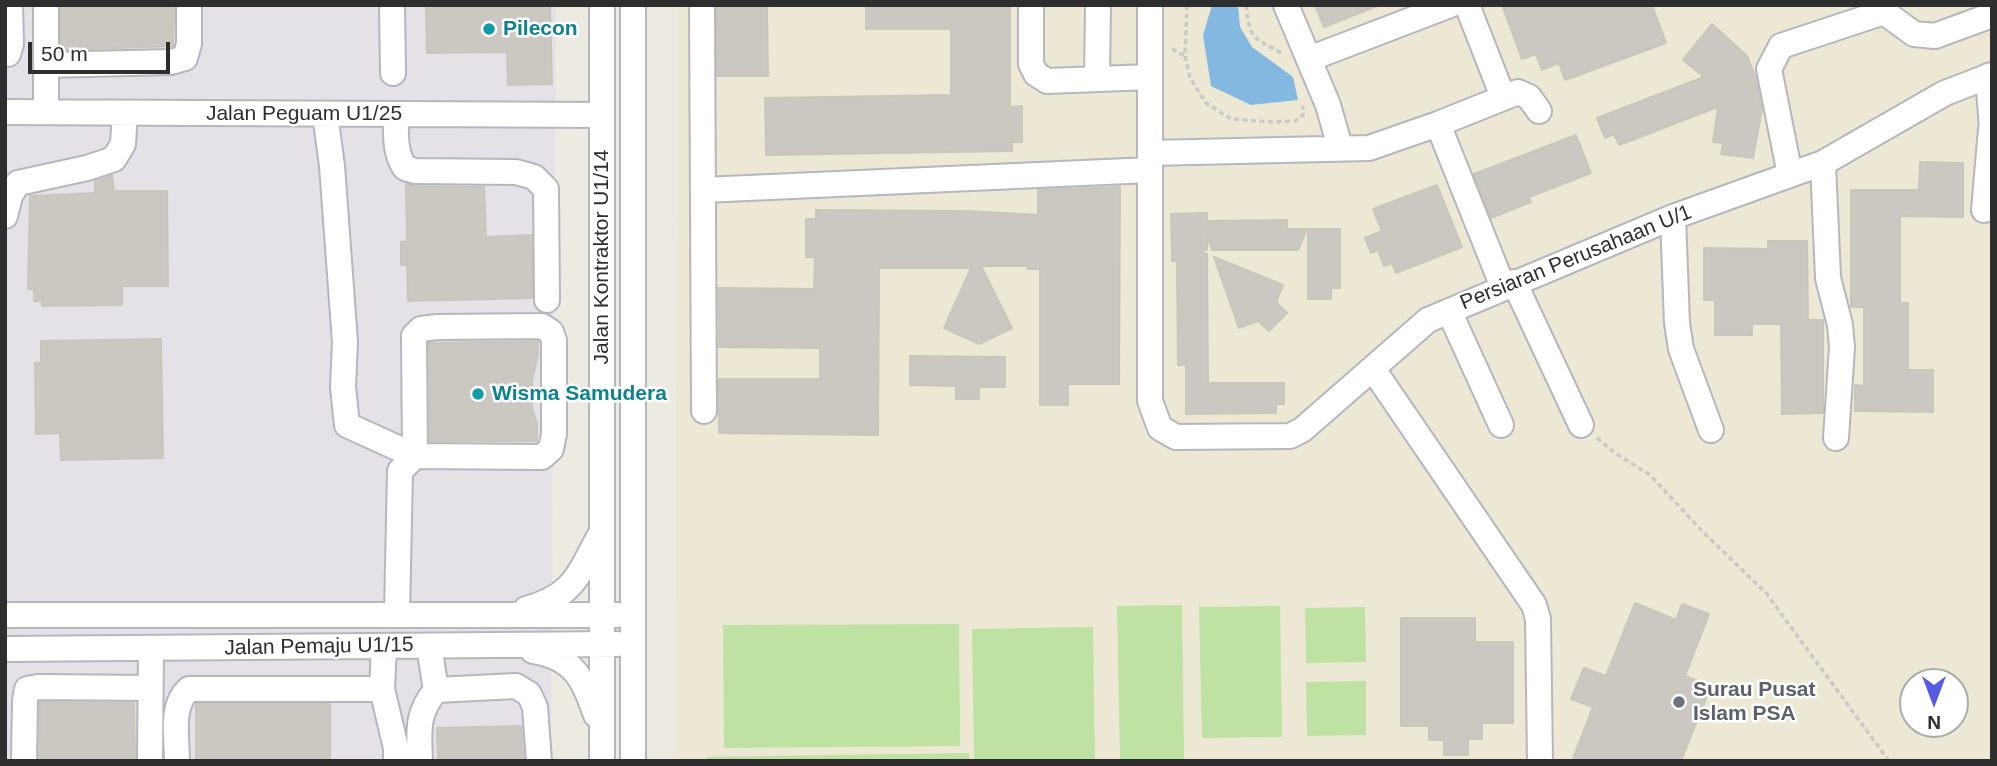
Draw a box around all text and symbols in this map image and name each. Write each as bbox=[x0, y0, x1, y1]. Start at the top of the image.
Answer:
place label: Pilecon bbox=[503, 16, 578, 42]
marker: Pilecon bbox=[481, 21, 497, 37]
scale bar bbox=[32, 28, 173, 72]
text: 50 m bbox=[41, 42, 88, 65]
street label: Jalan Peguam U1/25 bbox=[206, 101, 402, 127]
street label: Jalan Kontraktor U1/14 bbox=[589, 150, 615, 364]
street label: Persiaran Perusahaan U/1 bbox=[1457, 200, 1695, 316]
place label: Wisma Samudera bbox=[492, 381, 667, 407]
marker: Wisma Samudera bbox=[470, 386, 486, 402]
street label: Jalan Pemaju U1/15 bbox=[224, 633, 414, 661]
north arrow bbox=[1899, 668, 1969, 738]
place label: Surau Pusat Islam PSA bbox=[1693, 677, 1816, 727]
marker: Surau Pusat Islam PSA bbox=[1671, 694, 1687, 710]
text: N bbox=[1927, 712, 1941, 733]

